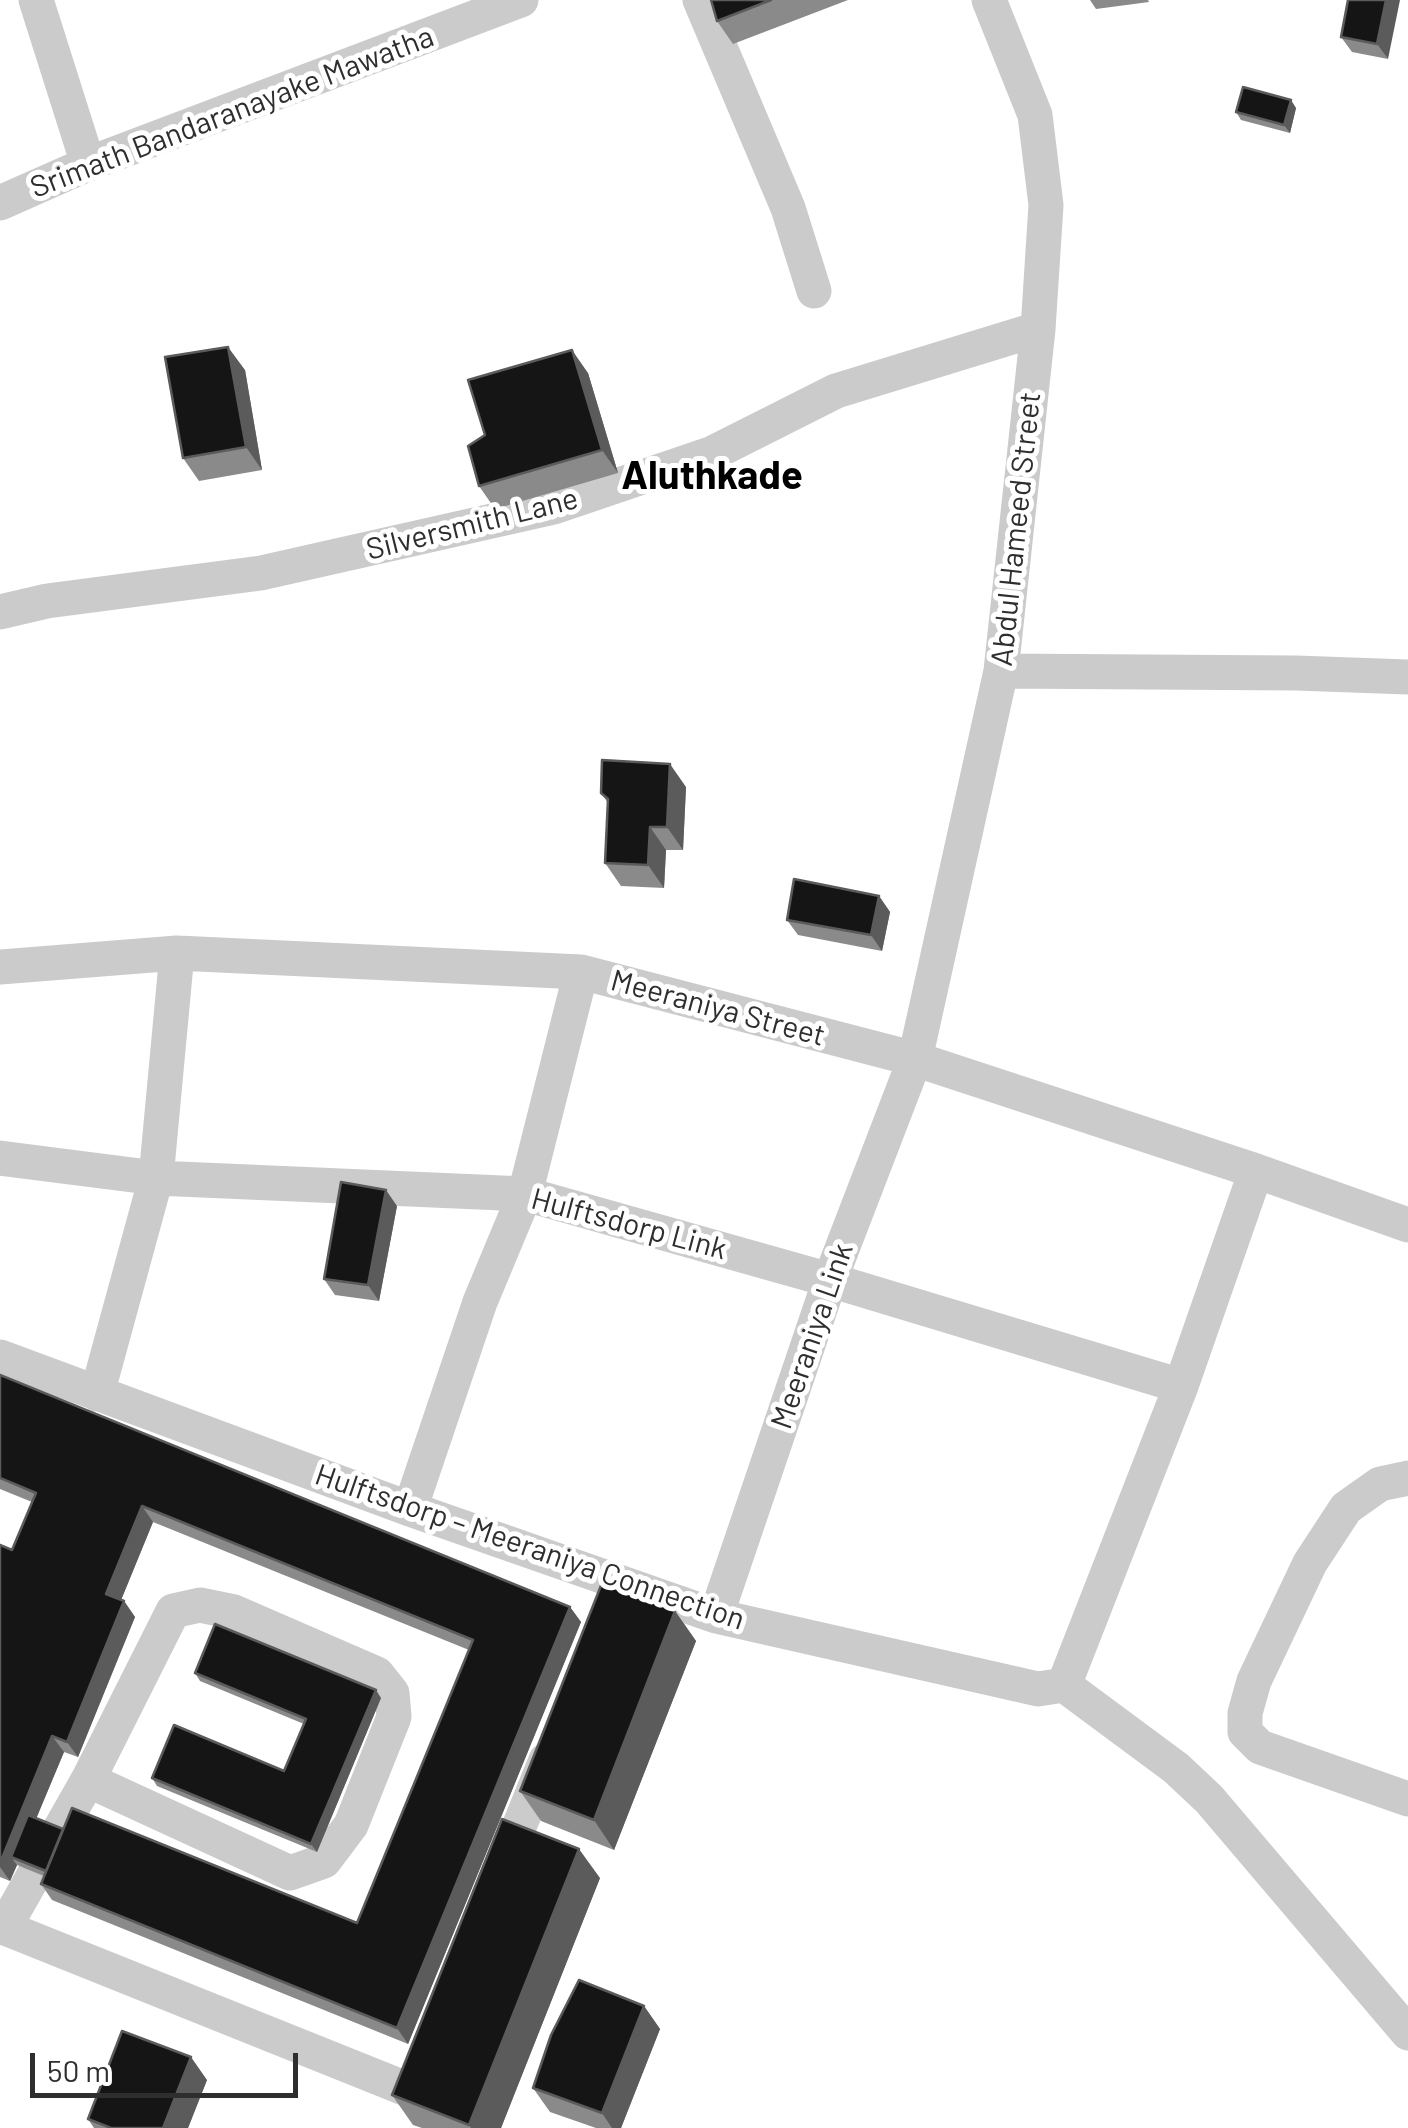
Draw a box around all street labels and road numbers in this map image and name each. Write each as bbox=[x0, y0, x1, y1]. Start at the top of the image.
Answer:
street label: Srimath Bandaranayake Mawatha bbox=[25, 18, 439, 206]
street label: Abdul Hameed Street bbox=[984, 390, 1048, 668]
street label: Silversmith Lane bbox=[362, 480, 582, 568]
street label: Meeraniya Street bbox=[607, 962, 829, 1054]
street label: Hulftsdorp Link bbox=[527, 1181, 731, 1267]
street label: Meeraniya Link bbox=[763, 1238, 861, 1434]
street label: Hulftsdorp – Meeraniya Connection bbox=[310, 1456, 750, 1638]

